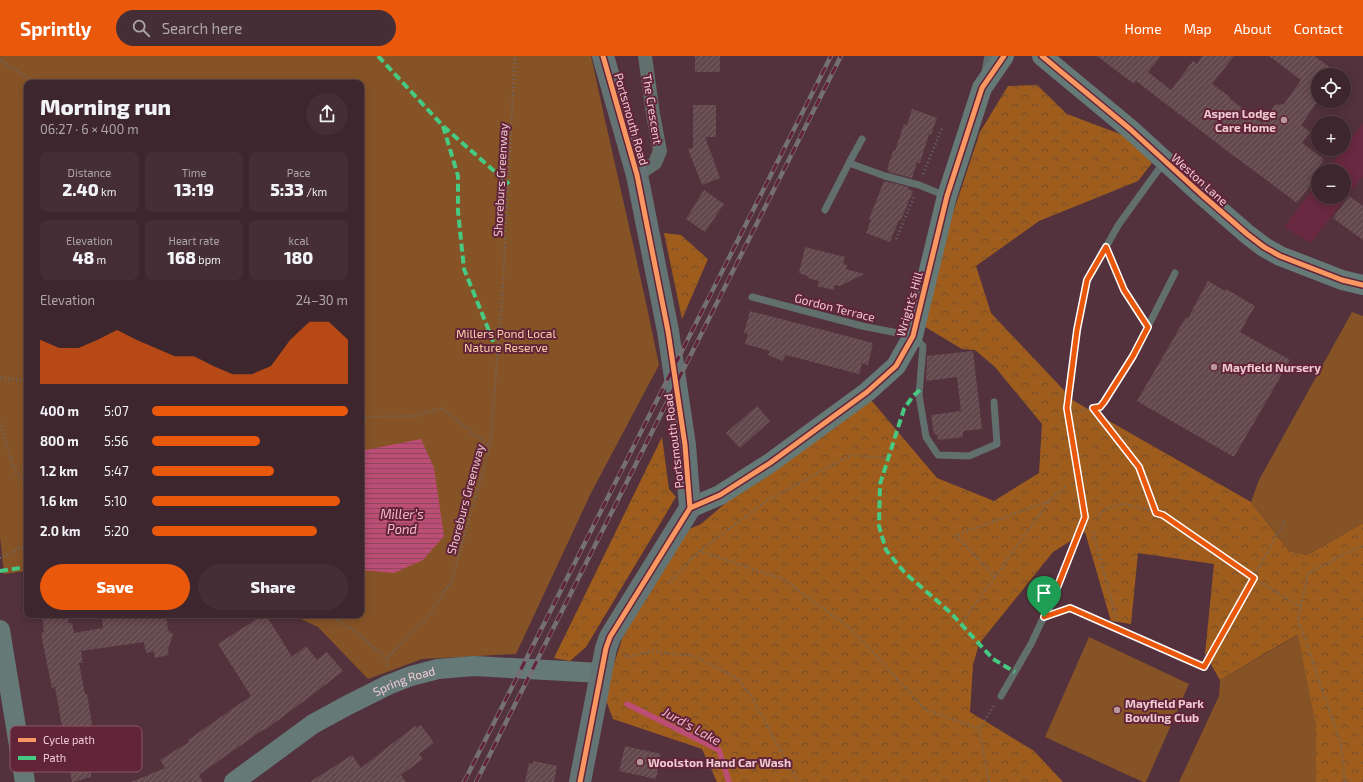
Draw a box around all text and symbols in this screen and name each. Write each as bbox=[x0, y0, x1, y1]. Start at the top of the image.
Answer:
search box bbox=[116, 10, 396, 46]
text: Sprintly bbox=[20, 17, 92, 40]
icon: search bbox=[130, 17, 152, 39]
text: Search here bbox=[162, 19, 242, 37]
text: Home bbox=[1125, 20, 1162, 37]
text: Map bbox=[1184, 20, 1212, 37]
text: About bbox=[1234, 20, 1272, 37]
text: Contact bbox=[1294, 20, 1343, 37]
map controls bbox=[1311, 68, 1351, 204]
button: locate bbox=[1311, 68, 1351, 108]
street label: Portsmouth Road bbox=[612, 71, 652, 167]
street label: The Crescent bbox=[641, 73, 666, 146]
text: Morning run bbox=[40, 93, 171, 119]
button: share bbox=[306, 93, 348, 135]
place label: Aspen Lodge Care Home bbox=[1204, 106, 1276, 134]
marker: Aspen Lodge Care Home bbox=[1279, 115, 1289, 125]
button: + bbox=[1311, 116, 1351, 156]
text: 06:27 · 6 × 400 m bbox=[40, 121, 139, 137]
street label: Shoreburs Greenway bbox=[490, 122, 510, 237]
street label: Weston Lane bbox=[1169, 150, 1231, 208]
button: − bbox=[1311, 164, 1351, 204]
text: Distance bbox=[68, 166, 111, 179]
text: Time bbox=[182, 166, 206, 179]
text: Pace bbox=[287, 166, 311, 179]
text: 2.40 bbox=[62, 179, 99, 199]
text: 13:19 bbox=[174, 179, 214, 199]
text: 5:33 bbox=[270, 179, 304, 199]
text: km bbox=[99, 185, 116, 198]
text: /km bbox=[304, 185, 327, 198]
text: Elevation bbox=[66, 234, 113, 247]
text: Heart rate bbox=[169, 234, 219, 247]
text: kcal bbox=[289, 234, 309, 247]
text: 48 bbox=[72, 247, 94, 267]
text: 168 bbox=[167, 247, 196, 267]
text: 180 bbox=[284, 247, 313, 267]
text: m bbox=[94, 253, 106, 266]
text: bpm bbox=[196, 253, 221, 266]
street label: Wright's Hill bbox=[893, 270, 925, 338]
street label: Gordon Terrace bbox=[793, 290, 877, 324]
text: Elevation bbox=[40, 292, 95, 308]
text: 24–30 m bbox=[296, 292, 348, 308]
park label: Millers Pond Local Nature Reserve bbox=[456, 326, 556, 354]
place label: Mayfield Nursery bbox=[1222, 360, 1321, 375]
marker: Mayfield Nursery bbox=[1209, 362, 1219, 372]
street label: Portsmouth Road bbox=[660, 393, 686, 489]
text: 400 m bbox=[40, 403, 79, 419]
text: 5:07 bbox=[104, 403, 129, 419]
text: 800 m bbox=[40, 433, 79, 449]
text: 5:56 bbox=[104, 433, 128, 449]
street label: Shoreburs Greenway bbox=[444, 442, 487, 556]
text: 1.2 km bbox=[40, 463, 78, 479]
text: 5:47 bbox=[104, 463, 129, 479]
text: 1.6 km bbox=[40, 493, 78, 509]
text: 5:10 bbox=[104, 493, 127, 509]
water label: Miller's Pond bbox=[380, 506, 424, 537]
text: 2.0 km bbox=[40, 523, 80, 539]
text: 5:20 bbox=[104, 523, 129, 539]
button: Save bbox=[40, 564, 190, 610]
button: Share bbox=[198, 564, 348, 610]
pin bbox=[1027, 576, 1061, 617]
icon: arrive bbox=[1033, 582, 1055, 604]
street label: Spring Road bbox=[370, 663, 436, 699]
place label: Mayfield Park Bowling Club bbox=[1125, 696, 1204, 724]
water label: Jurd's Lake bbox=[659, 703, 724, 749]
marker: Mayfield Park Bowling Club bbox=[1112, 705, 1122, 715]
legend bbox=[10, 726, 142, 772]
text: Cycle path bbox=[43, 733, 95, 746]
text: Path bbox=[43, 751, 66, 764]
place label: Woolston Hand Car Wash bbox=[648, 755, 791, 769]
marker: Woolston Hand Car Wash bbox=[635, 757, 645, 767]

